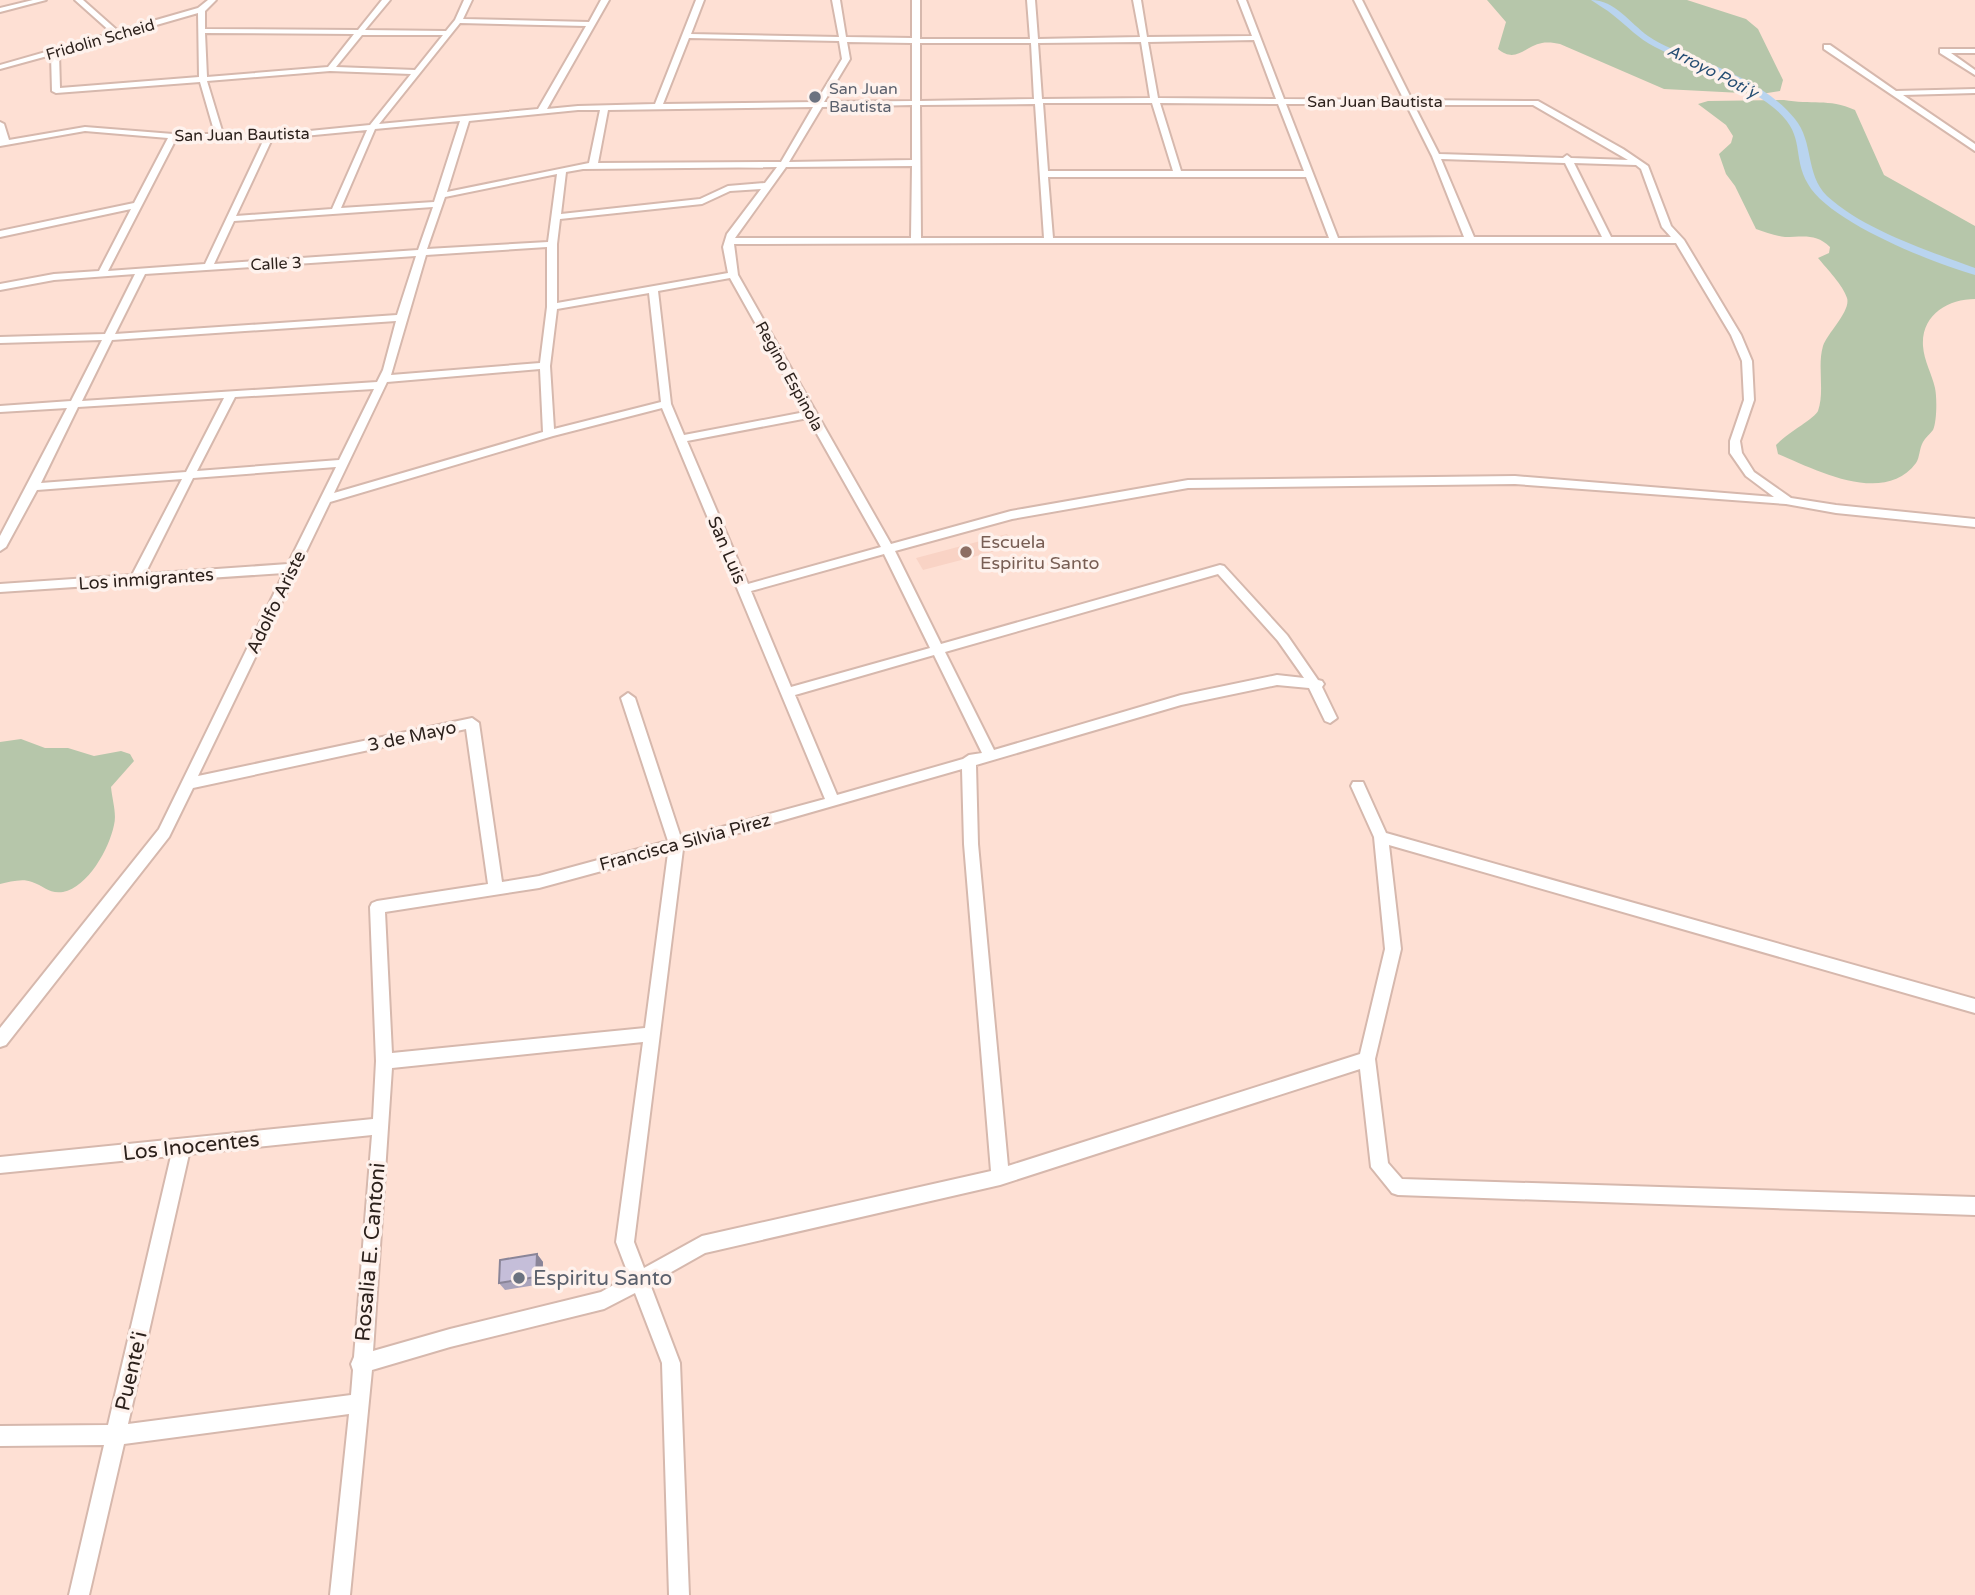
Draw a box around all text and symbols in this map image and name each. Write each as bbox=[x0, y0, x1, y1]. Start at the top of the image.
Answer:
street label: Fridolin Scheid bbox=[44, 15, 157, 65]
water label: Arroyo Poti´y bbox=[1664, 41, 1763, 104]
place label: San Juan Bautista bbox=[829, 79, 898, 117]
marker: San Juan Bautista bbox=[807, 89, 823, 105]
street label: San Juan Bautista bbox=[1307, 92, 1443, 112]
street label: San Juan Bautista bbox=[174, 124, 310, 146]
street label: Calle 3 bbox=[250, 253, 302, 275]
street label: Regino Espinola bbox=[751, 318, 828, 435]
street label: San Luis bbox=[703, 513, 751, 587]
place label: Escuela Espiritu Santo bbox=[980, 531, 1099, 574]
marker: Escuela Espiritu Santo bbox=[958, 544, 974, 560]
street label: Adolfo Ariste bbox=[242, 547, 310, 657]
street label: Los inmigrantes bbox=[78, 563, 214, 595]
street label: 3 de Mayo bbox=[366, 716, 458, 756]
street label: Francisca Silvia Pirez bbox=[597, 809, 773, 875]
street label: Los Inocentes bbox=[122, 1127, 261, 1166]
street label: Rosalia E. Cantoni bbox=[350, 1162, 391, 1342]
place label: Espiritu Santo bbox=[533, 1266, 672, 1291]
marker: Espiritu Santo bbox=[511, 1270, 527, 1286]
street label: Puente'i bbox=[110, 1329, 153, 1413]

